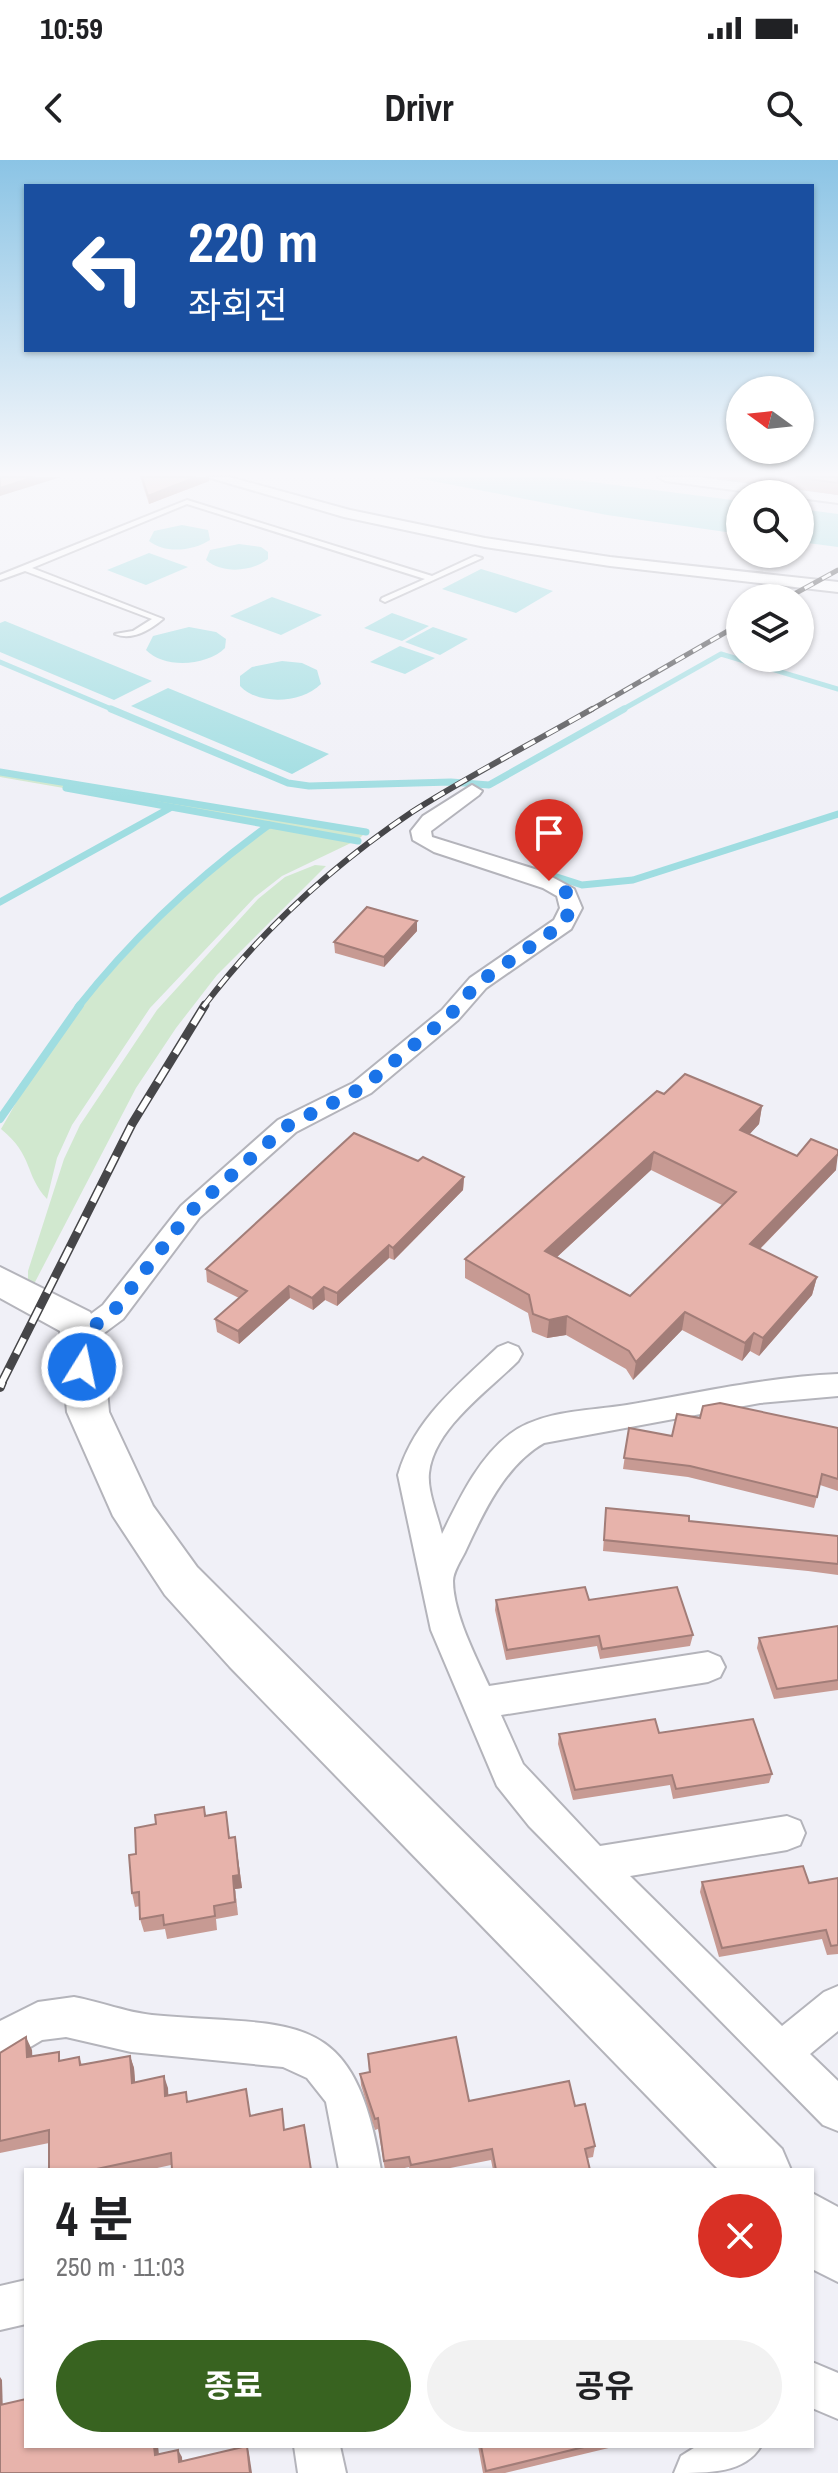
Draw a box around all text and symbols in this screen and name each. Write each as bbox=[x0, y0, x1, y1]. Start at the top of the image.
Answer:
text: 10:59 bbox=[40, 8, 103, 48]
text: Drivr bbox=[385, 84, 453, 132]
icon: back bbox=[32, 86, 76, 130]
icon: search bbox=[762, 86, 806, 130]
text: 220 m bbox=[188, 204, 318, 279]
icon: left bbox=[56, 216, 160, 320]
text: 좌회전 bbox=[188, 281, 287, 329]
north arrow bbox=[726, 376, 814, 464]
map controls bbox=[726, 376, 814, 672]
button: search bbox=[726, 480, 814, 568]
button: layers bbox=[726, 584, 814, 672]
pin bbox=[515, 799, 583, 881]
icon: arrive bbox=[527, 811, 571, 855]
position arrow bbox=[40, 1325, 124, 1409]
text: 4 분 bbox=[56, 2186, 133, 2251]
button: close bbox=[698, 2194, 782, 2278]
text: 250 m · 11:03 bbox=[56, 2249, 185, 2284]
button: 종료 bbox=[56, 2340, 411, 2432]
button: 공유 bbox=[427, 2340, 782, 2432]

